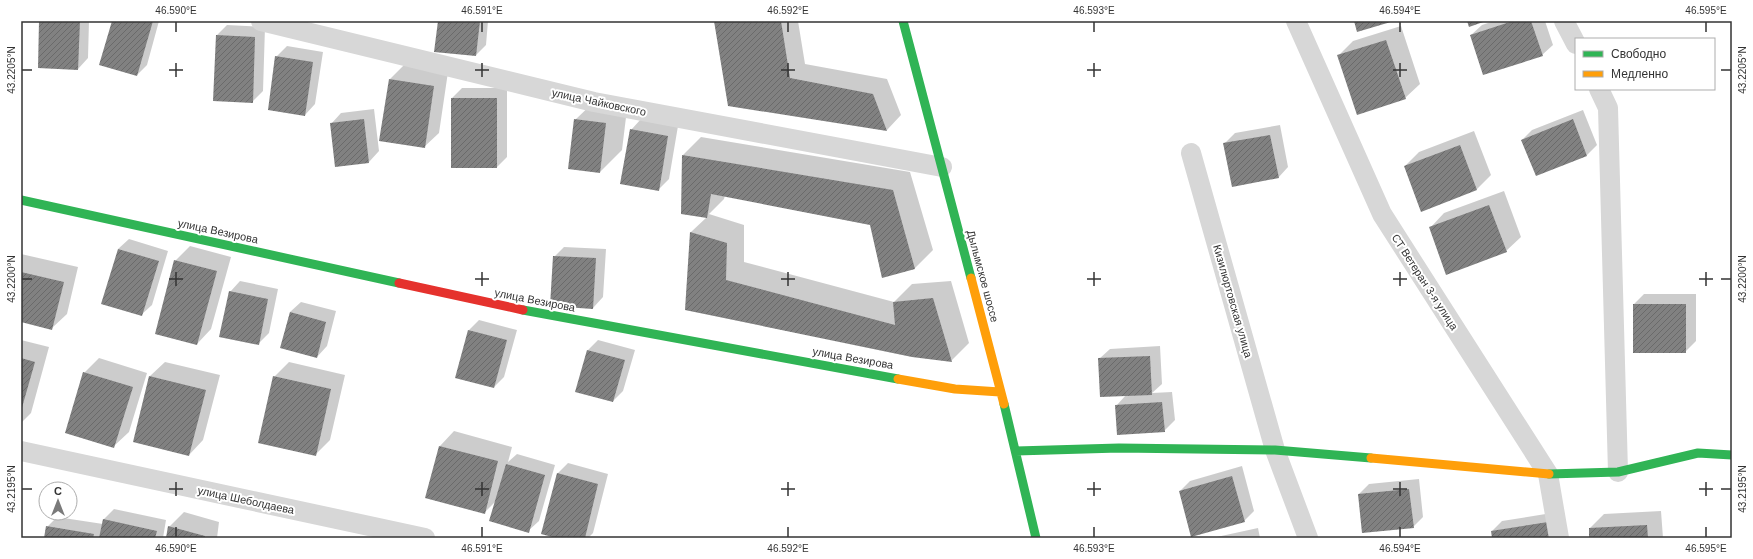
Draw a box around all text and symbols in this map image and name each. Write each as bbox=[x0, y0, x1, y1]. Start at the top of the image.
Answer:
text: 46.590°E bbox=[155, 5, 197, 16]
text: 46.591°E bbox=[461, 5, 503, 16]
text: 46.592°E bbox=[767, 5, 809, 16]
text: 46.593°E bbox=[1073, 5, 1115, 16]
text: 46.594°E bbox=[1379, 5, 1421, 16]
text: 46.595°E bbox=[1685, 5, 1727, 16]
legend bbox=[1575, 38, 1715, 90]
text: 43.2205°N bbox=[6, 46, 17, 94]
text: 43.2205°N bbox=[1737, 46, 1748, 94]
text: Свободно bbox=[1611, 47, 1666, 61]
text: Медленно bbox=[1611, 67, 1668, 81]
street label: улица Чайковского bbox=[551, 86, 647, 118]
street label: улица Везирова bbox=[177, 217, 260, 246]
street label: Дылымское шоссе bbox=[965, 229, 1001, 323]
street label: СТ Ветеран 3-я улица bbox=[1390, 232, 1461, 333]
street label: Кизилюртовская улица bbox=[1211, 243, 1255, 360]
text: 43.2200°N bbox=[6, 255, 17, 303]
text: 43.2200°N bbox=[1737, 255, 1748, 303]
street label: улица Везирова bbox=[494, 286, 577, 314]
street label: улица Везирова bbox=[812, 345, 895, 371]
text: 43.2195°N bbox=[6, 465, 17, 513]
text: 43.2195°N bbox=[1737, 465, 1748, 513]
north arrow bbox=[38, 481, 78, 521]
street label: улица Шеболдаева bbox=[197, 484, 296, 516]
text: С bbox=[54, 485, 62, 497]
text: 46.590°E bbox=[155, 543, 197, 554]
text: 46.591°E bbox=[461, 543, 503, 554]
text: 46.592°E bbox=[767, 543, 809, 554]
text: 46.593°E bbox=[1073, 543, 1115, 554]
text: 46.594°E bbox=[1379, 543, 1421, 554]
text: 46.595°E bbox=[1685, 543, 1727, 554]

